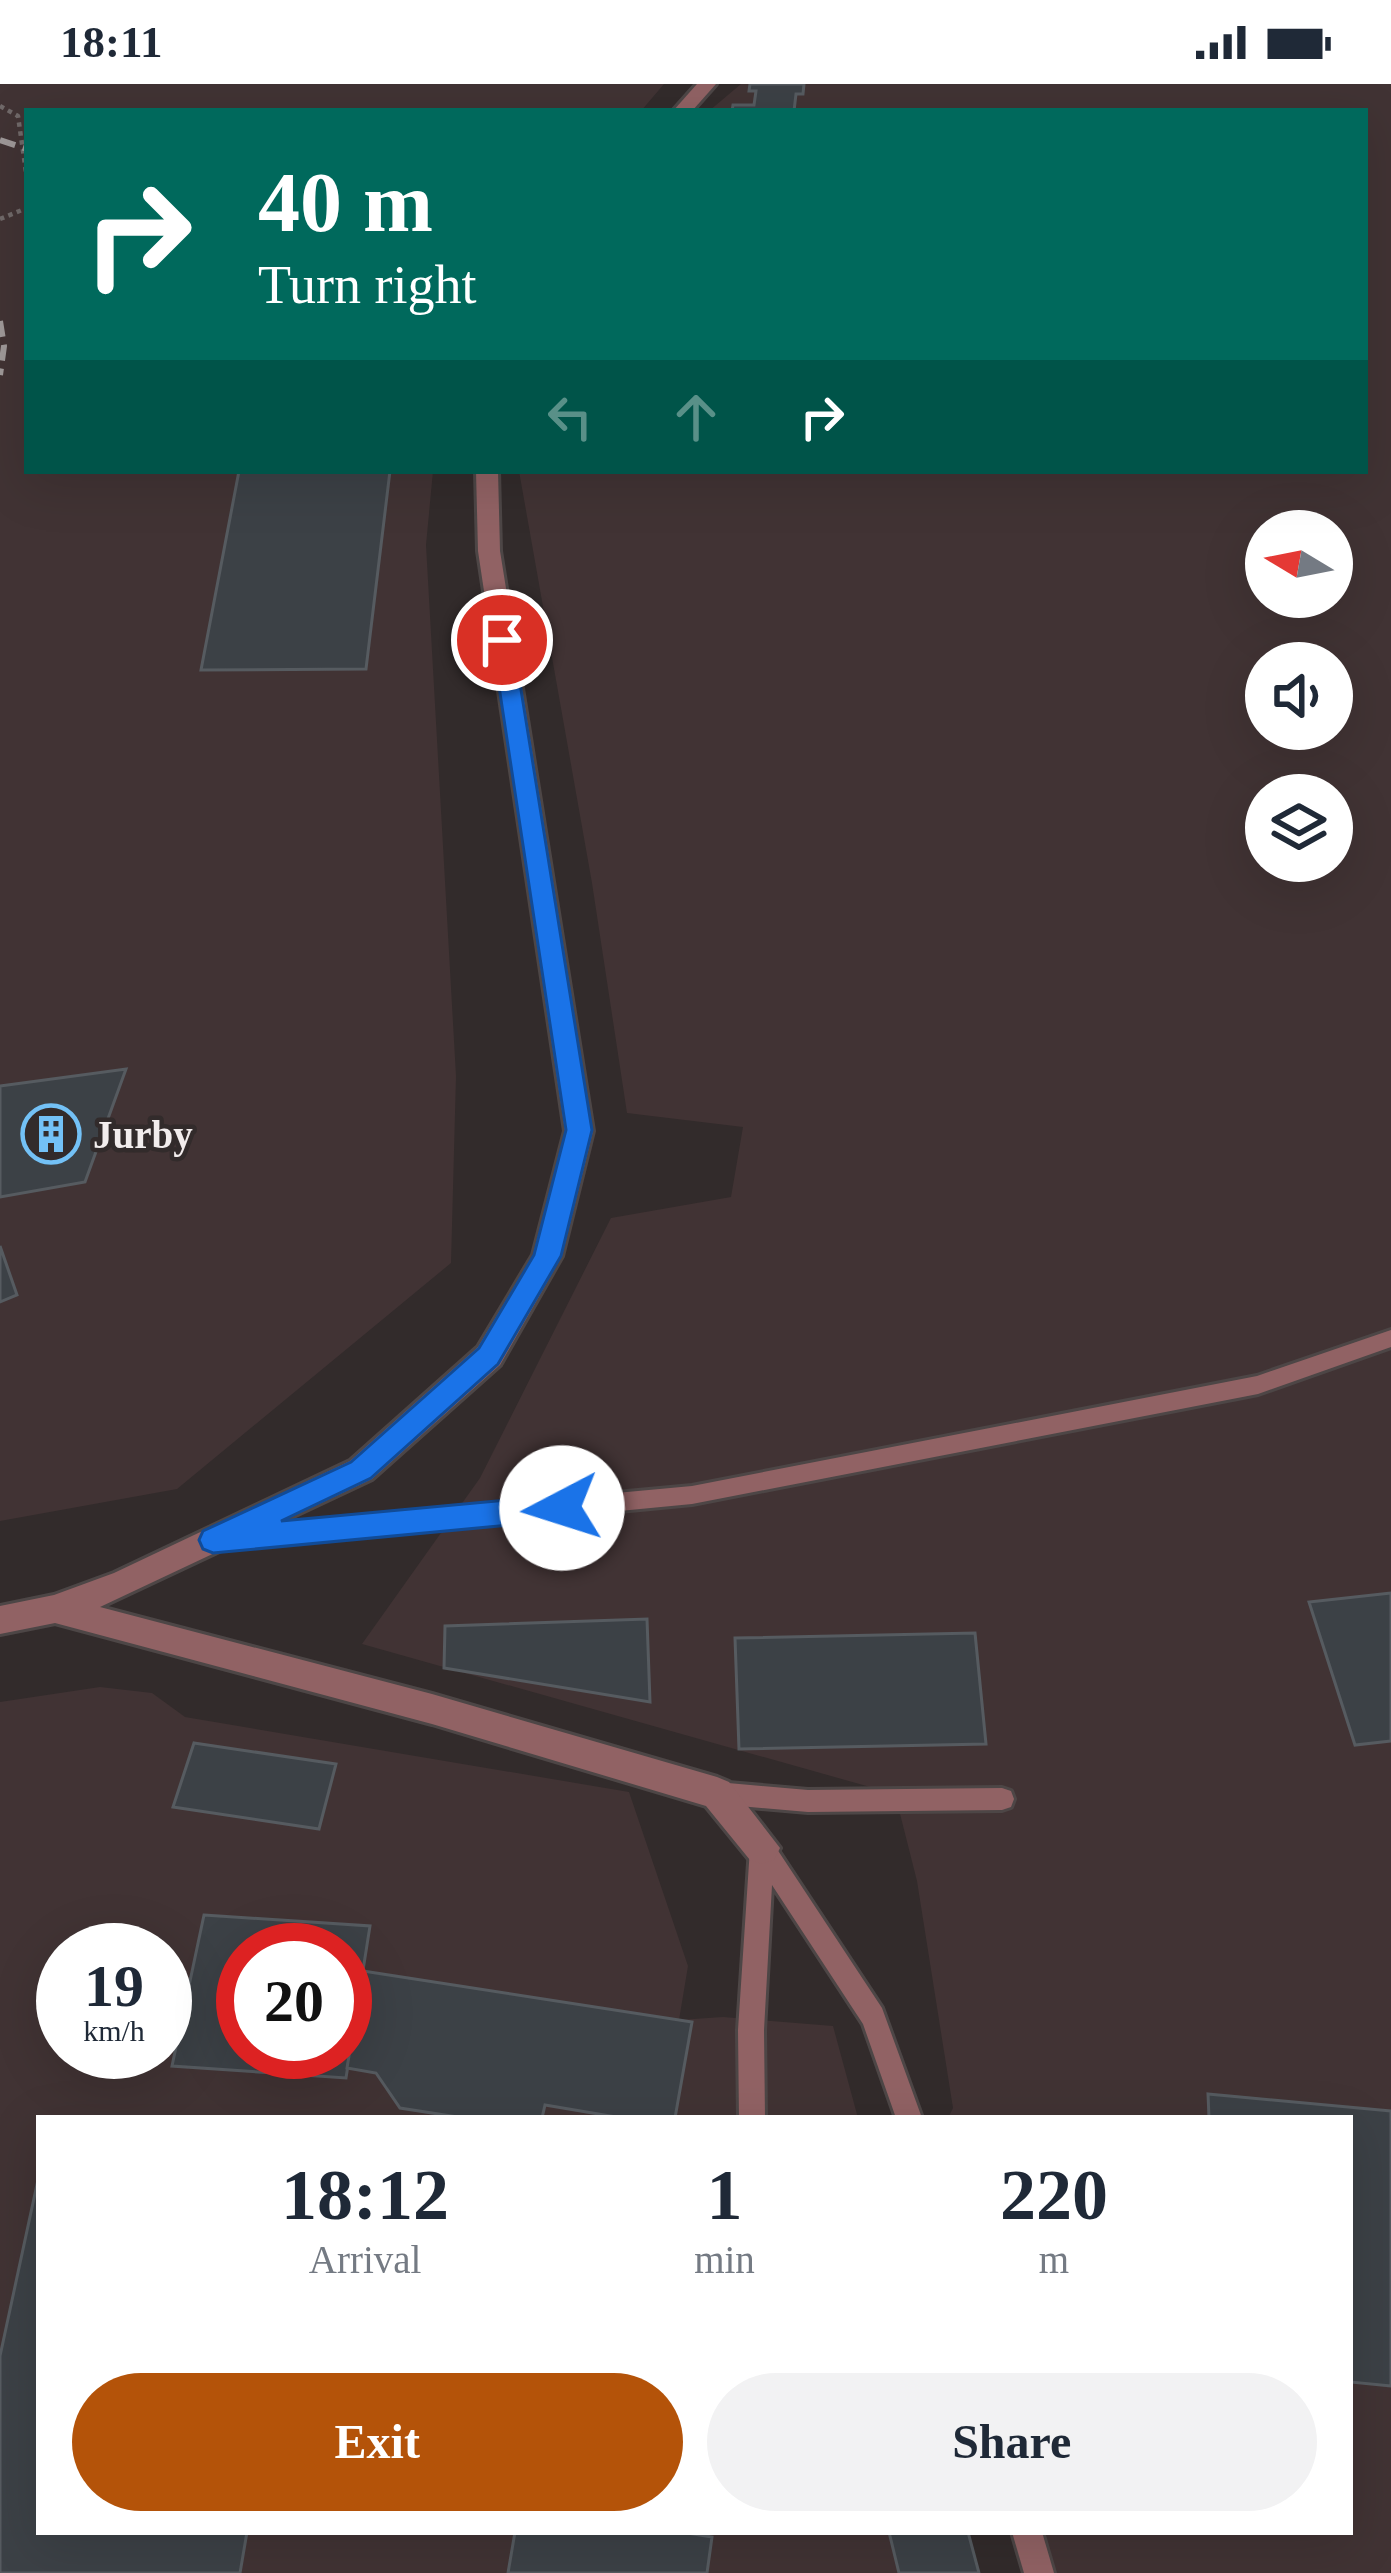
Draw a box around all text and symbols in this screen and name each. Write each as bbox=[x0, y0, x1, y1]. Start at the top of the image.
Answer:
text: 18:11 bbox=[60, 17, 163, 67]
icon: right bbox=[60, 156, 216, 312]
text: 40 m bbox=[258, 156, 433, 249]
text: Turn right bbox=[258, 255, 477, 315]
icon: left bbox=[537, 384, 603, 450]
icon: ahead bbox=[663, 384, 729, 450]
icon: right bbox=[789, 384, 855, 450]
north arrow bbox=[1245, 510, 1353, 618]
map controls bbox=[1245, 510, 1353, 882]
pin bbox=[451, 589, 553, 691]
icon: arrive bbox=[469, 607, 535, 673]
button: sound bbox=[1245, 642, 1353, 750]
button: layers bbox=[1245, 774, 1353, 882]
building icon: Jurby bbox=[20, 1103, 82, 1165]
place label: Jurby bbox=[93, 1113, 193, 1157]
position arrow bbox=[499, 1445, 625, 1571]
speed limit sign: 20 bbox=[216, 1923, 372, 2079]
text: 19 bbox=[84, 1953, 144, 2019]
text: km/h bbox=[83, 2014, 145, 2047]
text: 18:12 bbox=[281, 2155, 449, 2235]
text: 1 bbox=[706, 2155, 742, 2235]
text: 220 bbox=[1000, 2155, 1108, 2235]
text: Arrival bbox=[309, 2238, 421, 2281]
text: min bbox=[694, 2238, 755, 2281]
text: m bbox=[1039, 2238, 1069, 2281]
button: Exit bbox=[72, 2373, 683, 2511]
button: Share bbox=[707, 2373, 1317, 2511]

